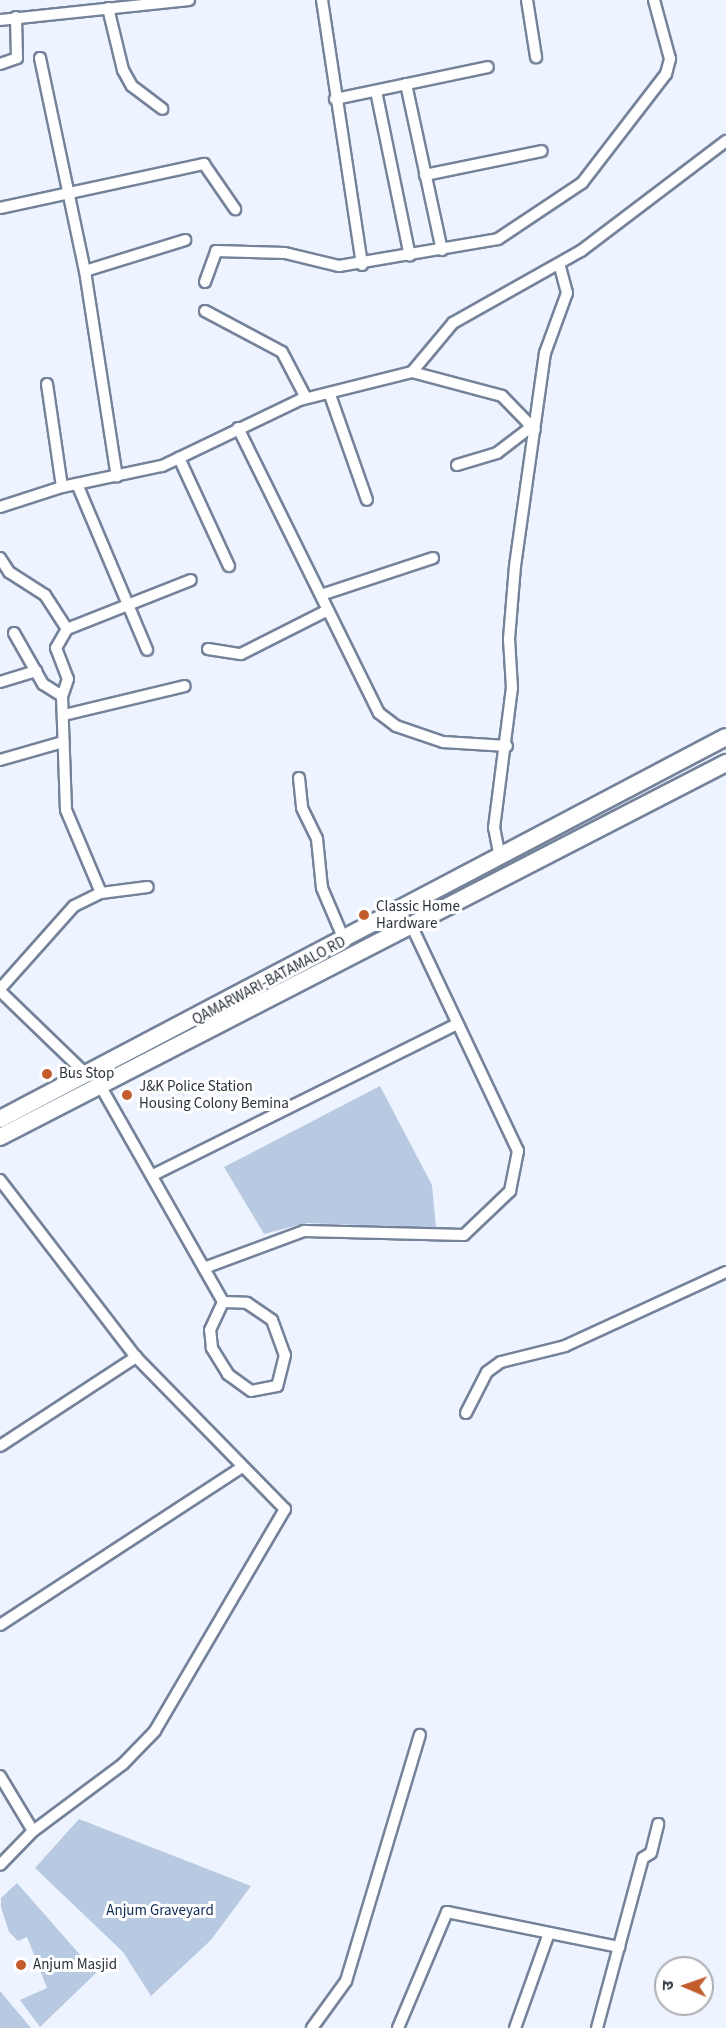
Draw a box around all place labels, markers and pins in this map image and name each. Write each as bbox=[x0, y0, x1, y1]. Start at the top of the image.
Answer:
place label: Classic Home Hardware bbox=[376, 897, 460, 932]
marker: Classic Home Hardware bbox=[357, 908, 371, 922]
place label: Bus Stop bbox=[59, 1065, 114, 1083]
marker: Bus Stop bbox=[40, 1067, 54, 1081]
place label: J&K Police Station Housing Colony Bemina bbox=[139, 1077, 289, 1112]
marker: J&K Police Station Housing Colony Bemina bbox=[120, 1088, 134, 1102]
place label: Anjum Masjid bbox=[33, 1956, 117, 1974]
marker: Anjum Masjid bbox=[14, 1958, 28, 1972]

